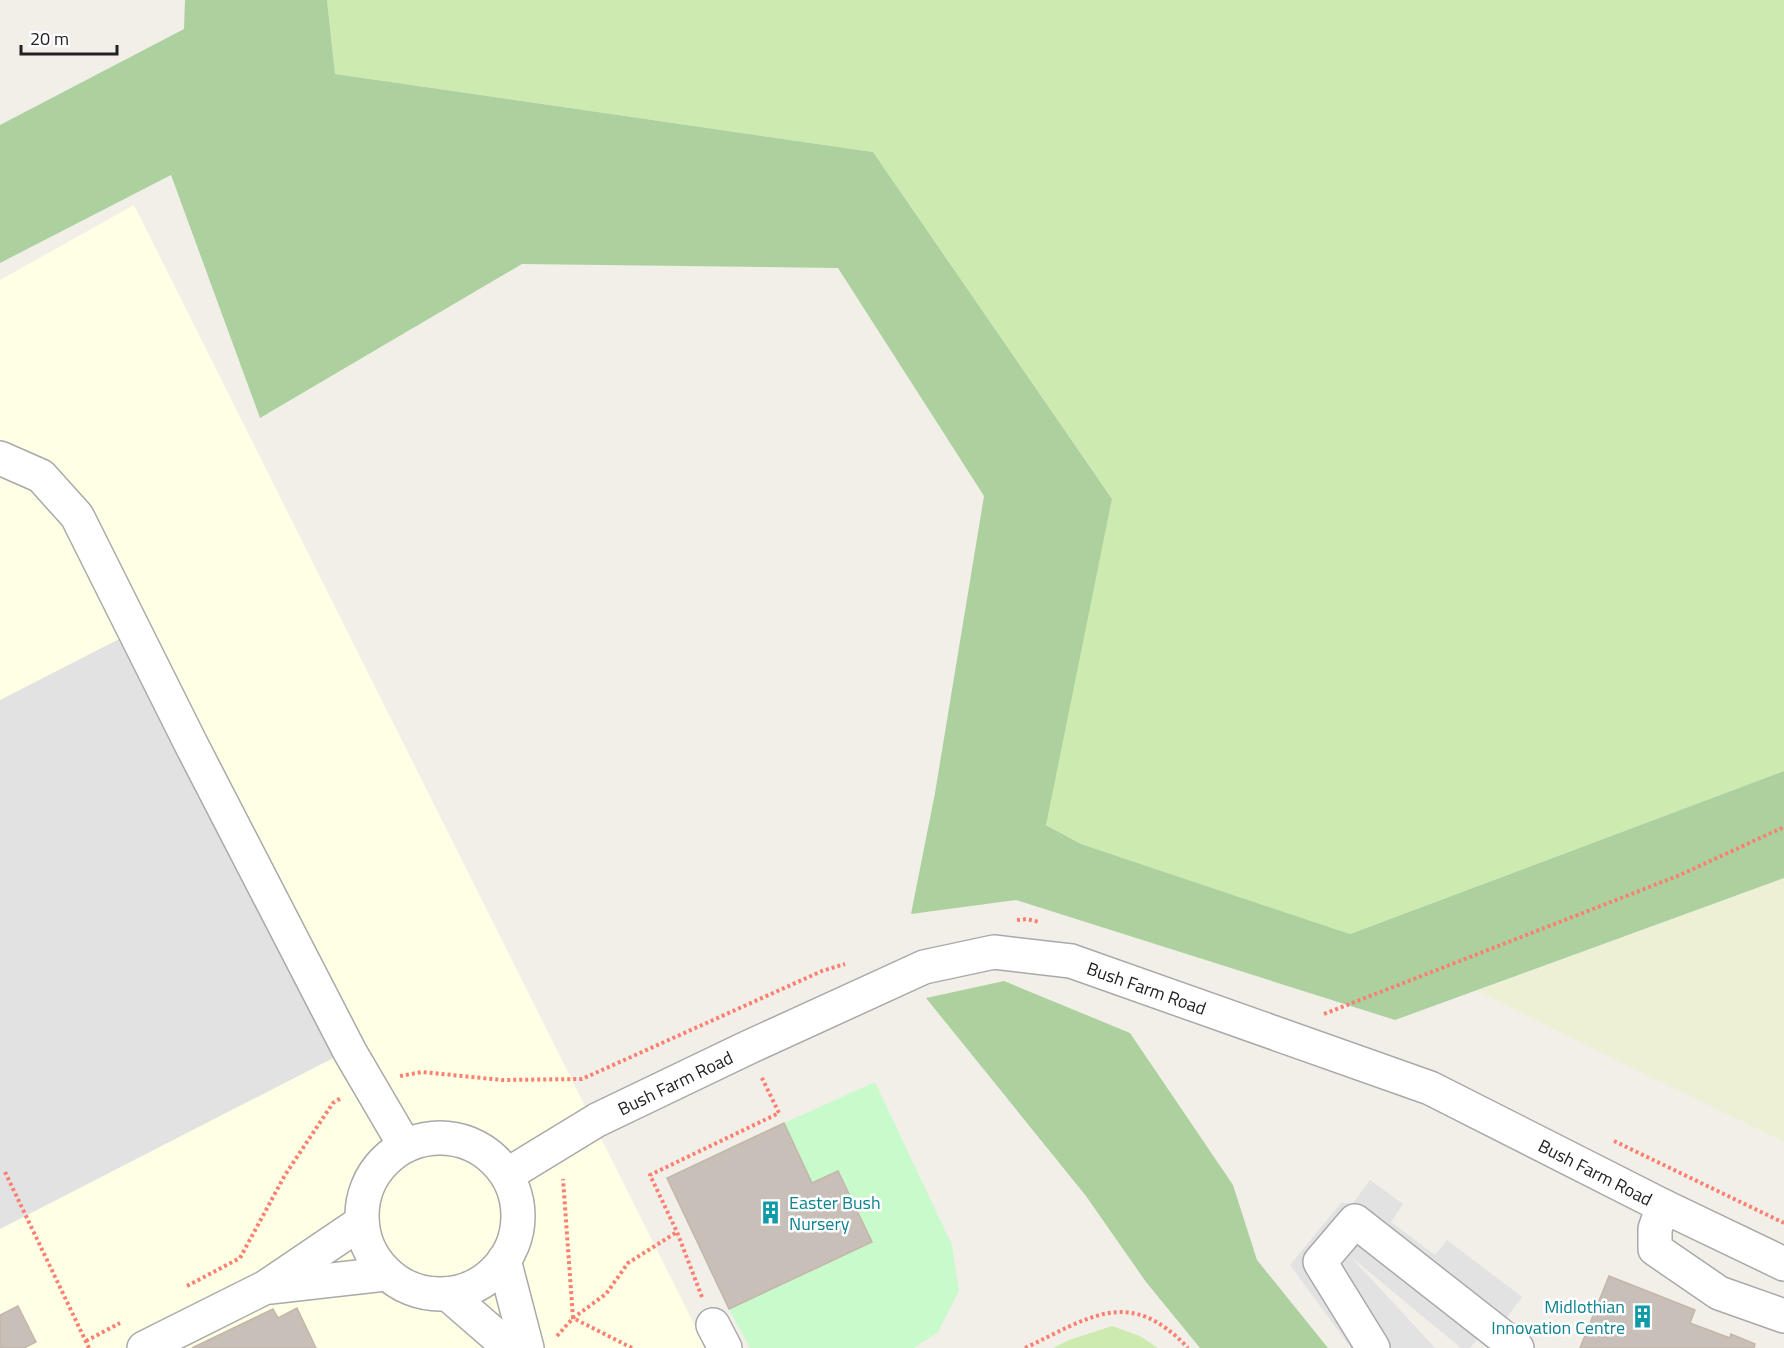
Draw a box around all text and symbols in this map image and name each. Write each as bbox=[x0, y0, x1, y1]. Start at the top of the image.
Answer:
scale bar bbox=[21, 18, 117, 56]
text: 20 m bbox=[30, 25, 69, 52]
street label: Bush Farm Road bbox=[1083, 954, 1210, 1021]
street label: Bush Farm Road bbox=[613, 1043, 737, 1122]
street label: Bush Farm Road bbox=[1534, 1132, 1657, 1212]
place label: Easter Bush Nursery bbox=[789, 1189, 881, 1237]
building icon: Easter Bush Nursery bbox=[758, 1199, 784, 1225]
place label: Midlothian Innovation Centre bbox=[1491, 1293, 1625, 1341]
building icon: Midlothian Innovation Centre bbox=[1630, 1303, 1656, 1329]

